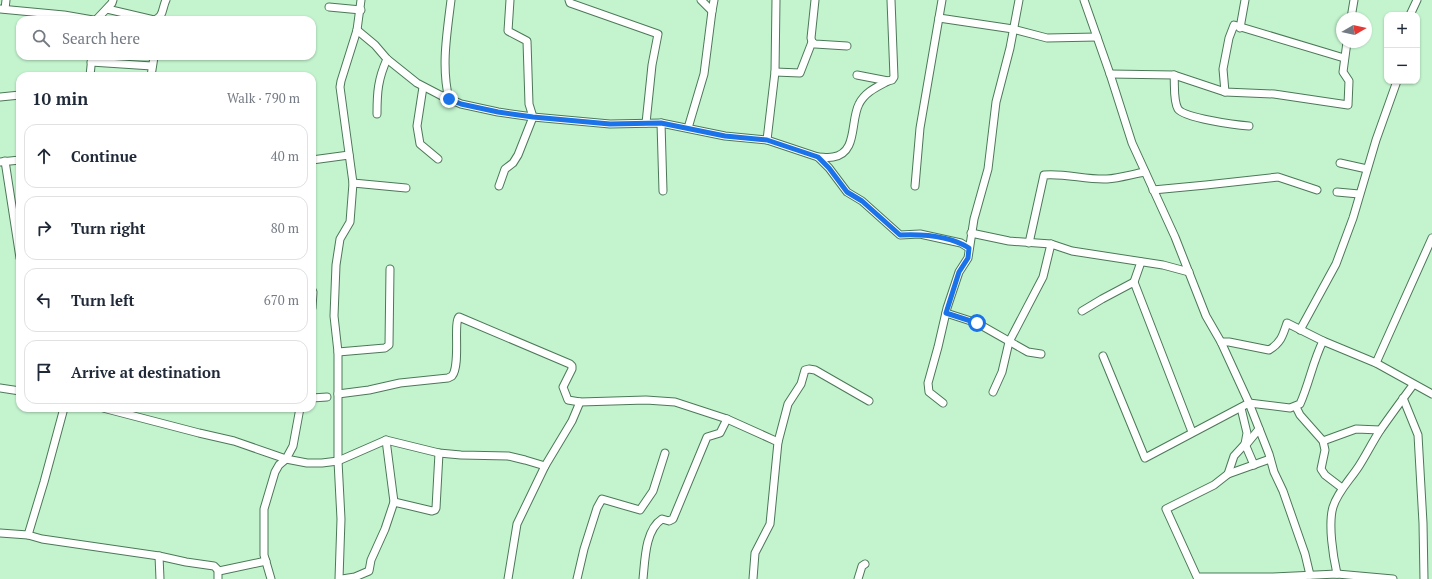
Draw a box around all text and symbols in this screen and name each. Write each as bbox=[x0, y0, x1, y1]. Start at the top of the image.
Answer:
north arrow bbox=[1336, 12, 1372, 48]
map controls bbox=[1384, 12, 1420, 84]
button: + bbox=[1384, 12, 1420, 48]
search box bbox=[16, 16, 316, 60]
icon: search bbox=[30, 27, 52, 49]
text: Search here bbox=[62, 28, 140, 48]
button: − bbox=[1384, 48, 1420, 84]
text: 10 min bbox=[32, 87, 88, 110]
text: Walk · 790 m bbox=[227, 89, 300, 107]
route end bbox=[440, 90, 458, 108]
icon: ahead bbox=[33, 145, 55, 167]
text: Continue bbox=[71, 146, 137, 166]
text: 40 m bbox=[271, 147, 299, 165]
icon: right bbox=[33, 217, 55, 239]
text: Turn right bbox=[71, 218, 146, 238]
text: 80 m bbox=[271, 219, 299, 237]
icon: left bbox=[33, 289, 55, 311]
text: Turn left bbox=[71, 290, 135, 310]
text: 670 m bbox=[264, 291, 299, 309]
route start bbox=[968, 314, 986, 332]
icon: arrive bbox=[33, 361, 55, 383]
text: Arrive at destination bbox=[71, 362, 221, 382]

